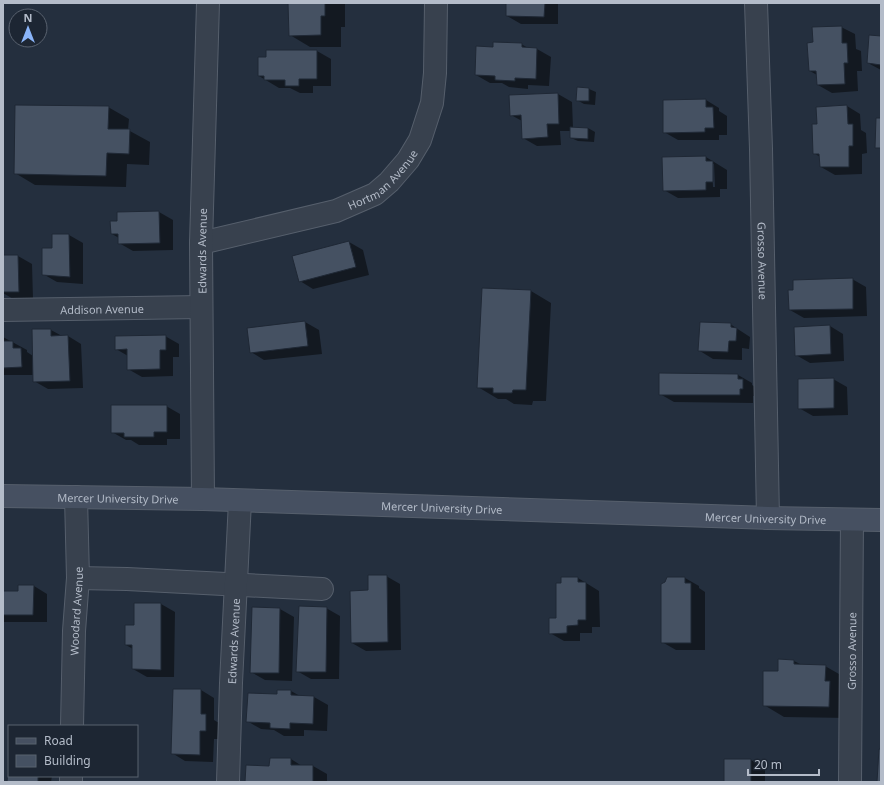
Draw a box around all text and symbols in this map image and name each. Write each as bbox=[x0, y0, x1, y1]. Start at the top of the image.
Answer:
north arrow bbox=[8, 8, 48, 48]
text: N bbox=[24, 10, 32, 25]
street label: Hortman Avenue bbox=[345, 146, 420, 213]
street label: Edwards Avenue bbox=[193, 208, 210, 294]
street label: Grosso Avenue bbox=[755, 222, 771, 300]
street label: Addison Avenue bbox=[60, 300, 144, 317]
street label: Mercer University Drive bbox=[57, 489, 179, 506]
street label: Mercer University Drive bbox=[381, 497, 503, 517]
street label: Mercer University Drive bbox=[705, 508, 826, 527]
street label: Woodard Avenue bbox=[66, 567, 86, 656]
street label: Edwards Avenue bbox=[223, 598, 243, 684]
street label: Grosso Avenue bbox=[843, 612, 859, 690]
legend bbox=[8, 725, 138, 777]
text: Road bbox=[44, 732, 73, 749]
scale bar bbox=[748, 751, 819, 777]
text: Building bbox=[44, 752, 91, 769]
text: 20 m bbox=[754, 756, 782, 773]

